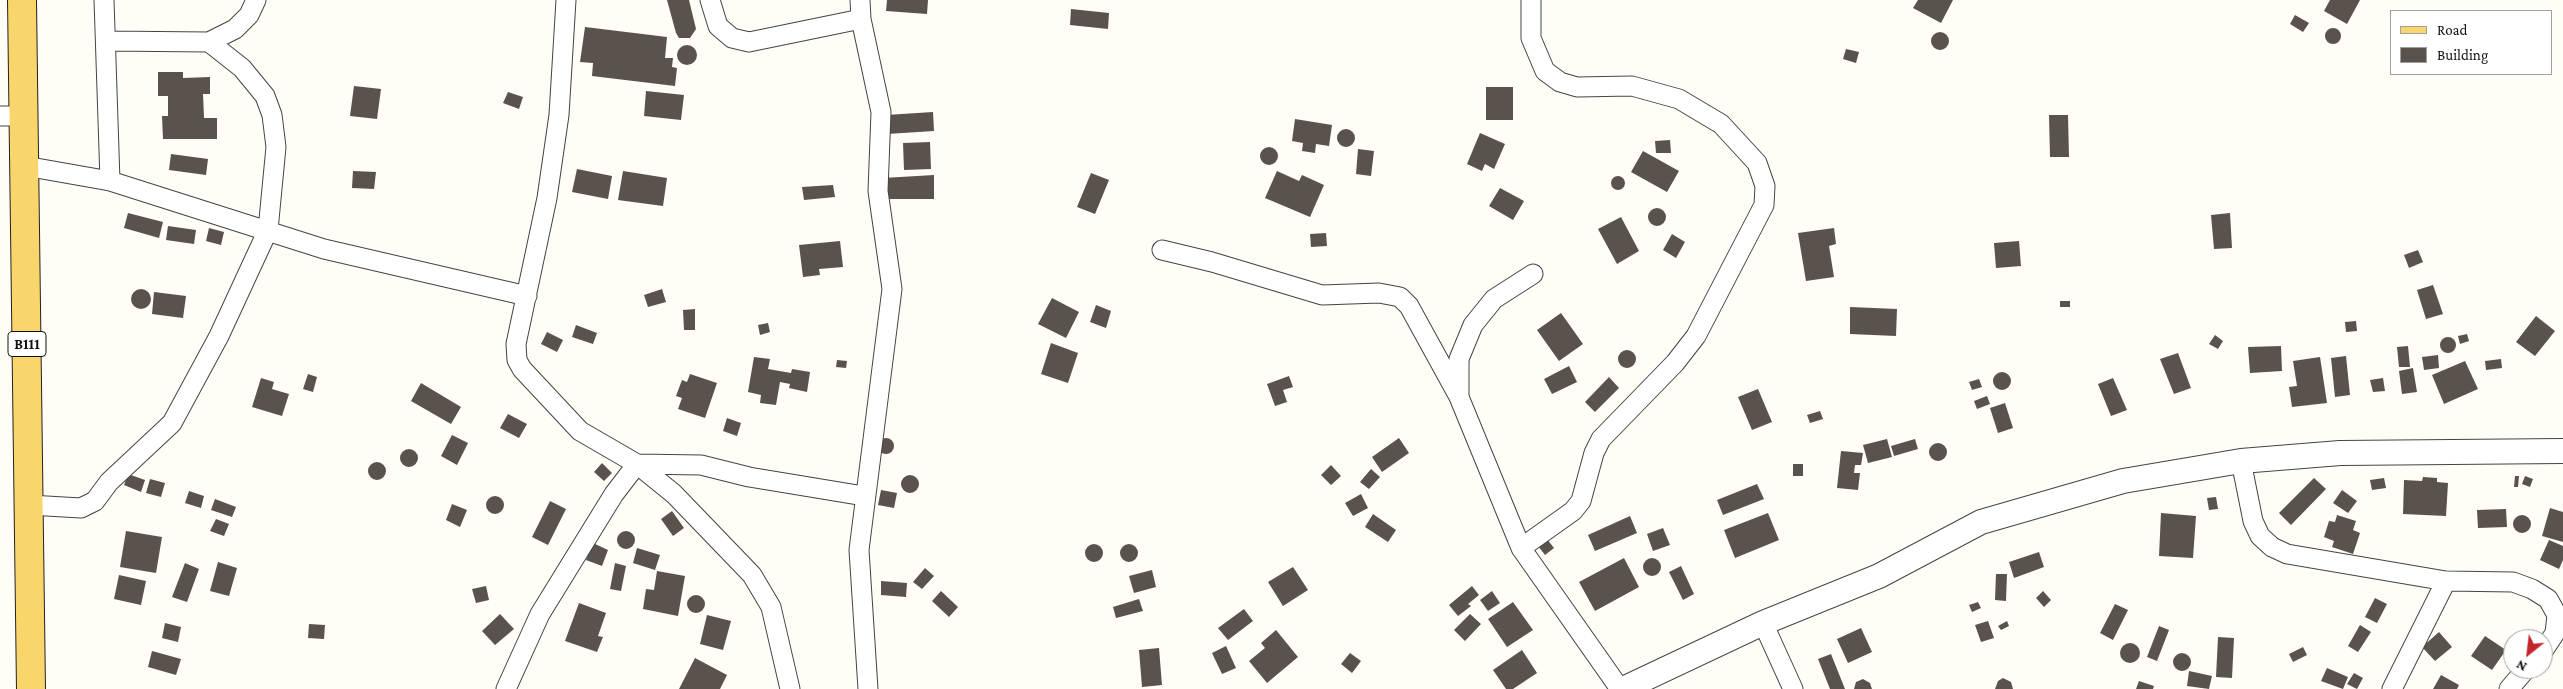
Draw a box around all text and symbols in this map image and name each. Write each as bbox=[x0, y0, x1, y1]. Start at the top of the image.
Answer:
legend bbox=[2390, 10, 2553, 75]
text: Road bbox=[2437, 22, 2467, 38]
text: Building bbox=[2437, 47, 2488, 63]
road number: B111 bbox=[8, 332, 46, 356]
north arrow bbox=[2503, 629, 2553, 679]
text: N bbox=[2513, 657, 2529, 676]

